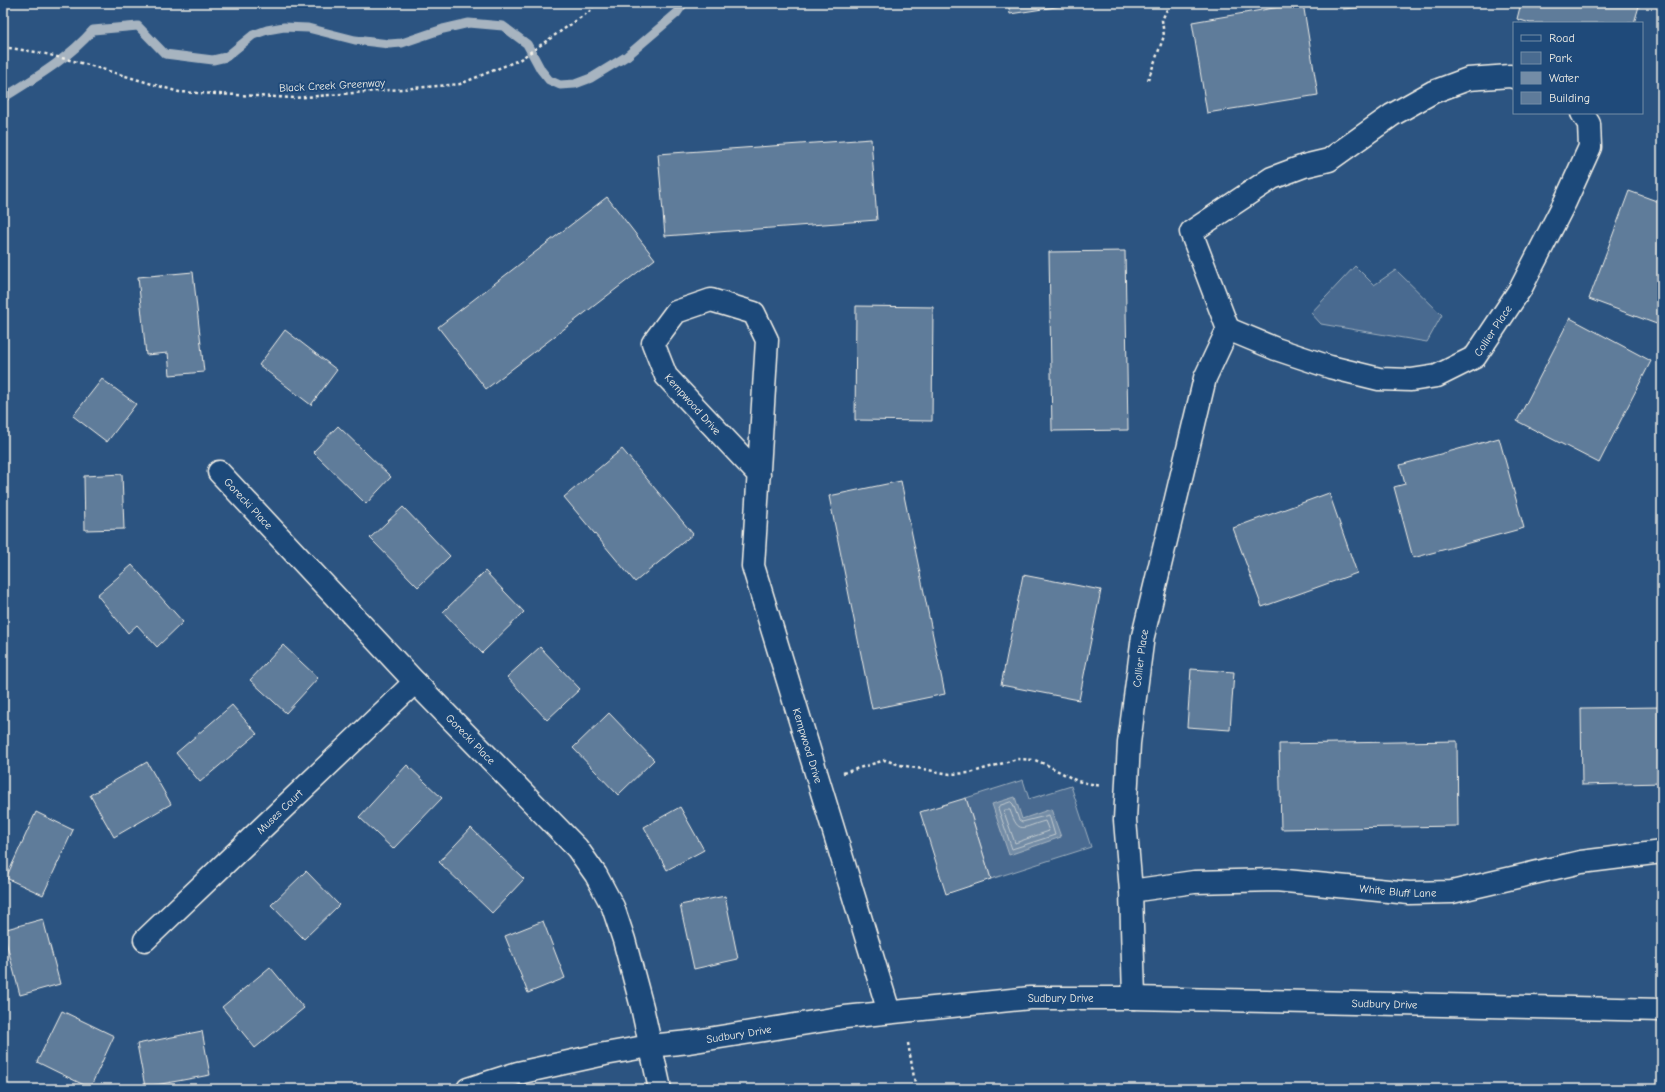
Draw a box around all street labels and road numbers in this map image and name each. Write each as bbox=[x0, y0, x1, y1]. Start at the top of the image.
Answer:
street label: Black Creek Greenway bbox=[279, 76, 385, 95]
street label: Collier Place bbox=[1471, 302, 1515, 359]
street label: Kempwood Drive bbox=[662, 371, 724, 438]
street label: Gorecki Place bbox=[221, 475, 275, 532]
street label: Collier Place bbox=[1130, 627, 1152, 688]
street label: Kempwood Drive bbox=[790, 707, 825, 785]
street label: Gorecki Place bbox=[443, 711, 498, 768]
street label: Muses Court bbox=[254, 786, 306, 837]
street label: White Bluff Lane bbox=[1359, 882, 1437, 900]
street label: Sudbury Drive bbox=[1028, 992, 1094, 1005]
street label: Sudbury Drive bbox=[1351, 997, 1418, 1011]
street label: Sudbury Drive bbox=[705, 1023, 773, 1046]

